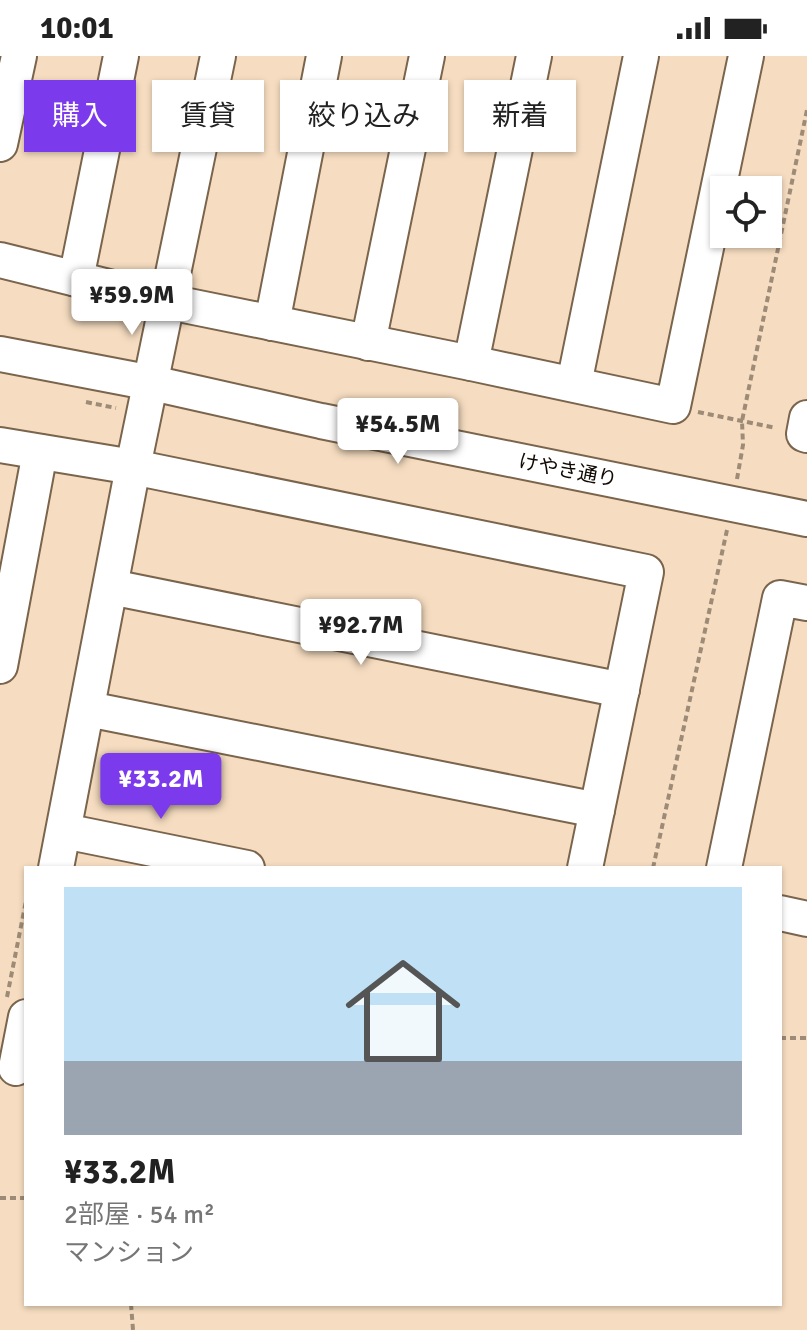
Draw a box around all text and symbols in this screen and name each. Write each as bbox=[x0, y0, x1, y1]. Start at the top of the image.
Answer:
text: 10:01 bbox=[40, 10, 114, 47]
chip: 購入 bbox=[24, 80, 136, 152]
chip: 賃貸 bbox=[152, 80, 264, 152]
chip: 絞り込み bbox=[280, 80, 448, 152]
chip: 新着 bbox=[464, 80, 576, 152]
map controls bbox=[710, 176, 782, 248]
button: locate bbox=[710, 176, 782, 248]
pin: ¥59.9M bbox=[67, 269, 197, 337]
text: ¥59.9M bbox=[89, 279, 175, 311]
pin: ¥54.5M bbox=[333, 398, 463, 466]
text: ¥54.5M bbox=[355, 408, 441, 440]
street label: けやき通り bbox=[516, 449, 619, 492]
pin: ¥92.7M bbox=[296, 599, 426, 667]
text: ¥92.7M bbox=[318, 609, 404, 641]
pin: ¥33.2M bbox=[96, 753, 226, 821]
text: ¥33.2M bbox=[118, 763, 204, 795]
icon: home bbox=[331, 939, 475, 1083]
text: ¥33.2M bbox=[64, 1151, 176, 1193]
text: 2部屋 · 54 m² bbox=[64, 1199, 215, 1231]
text: マンション bbox=[64, 1237, 194, 1269]

